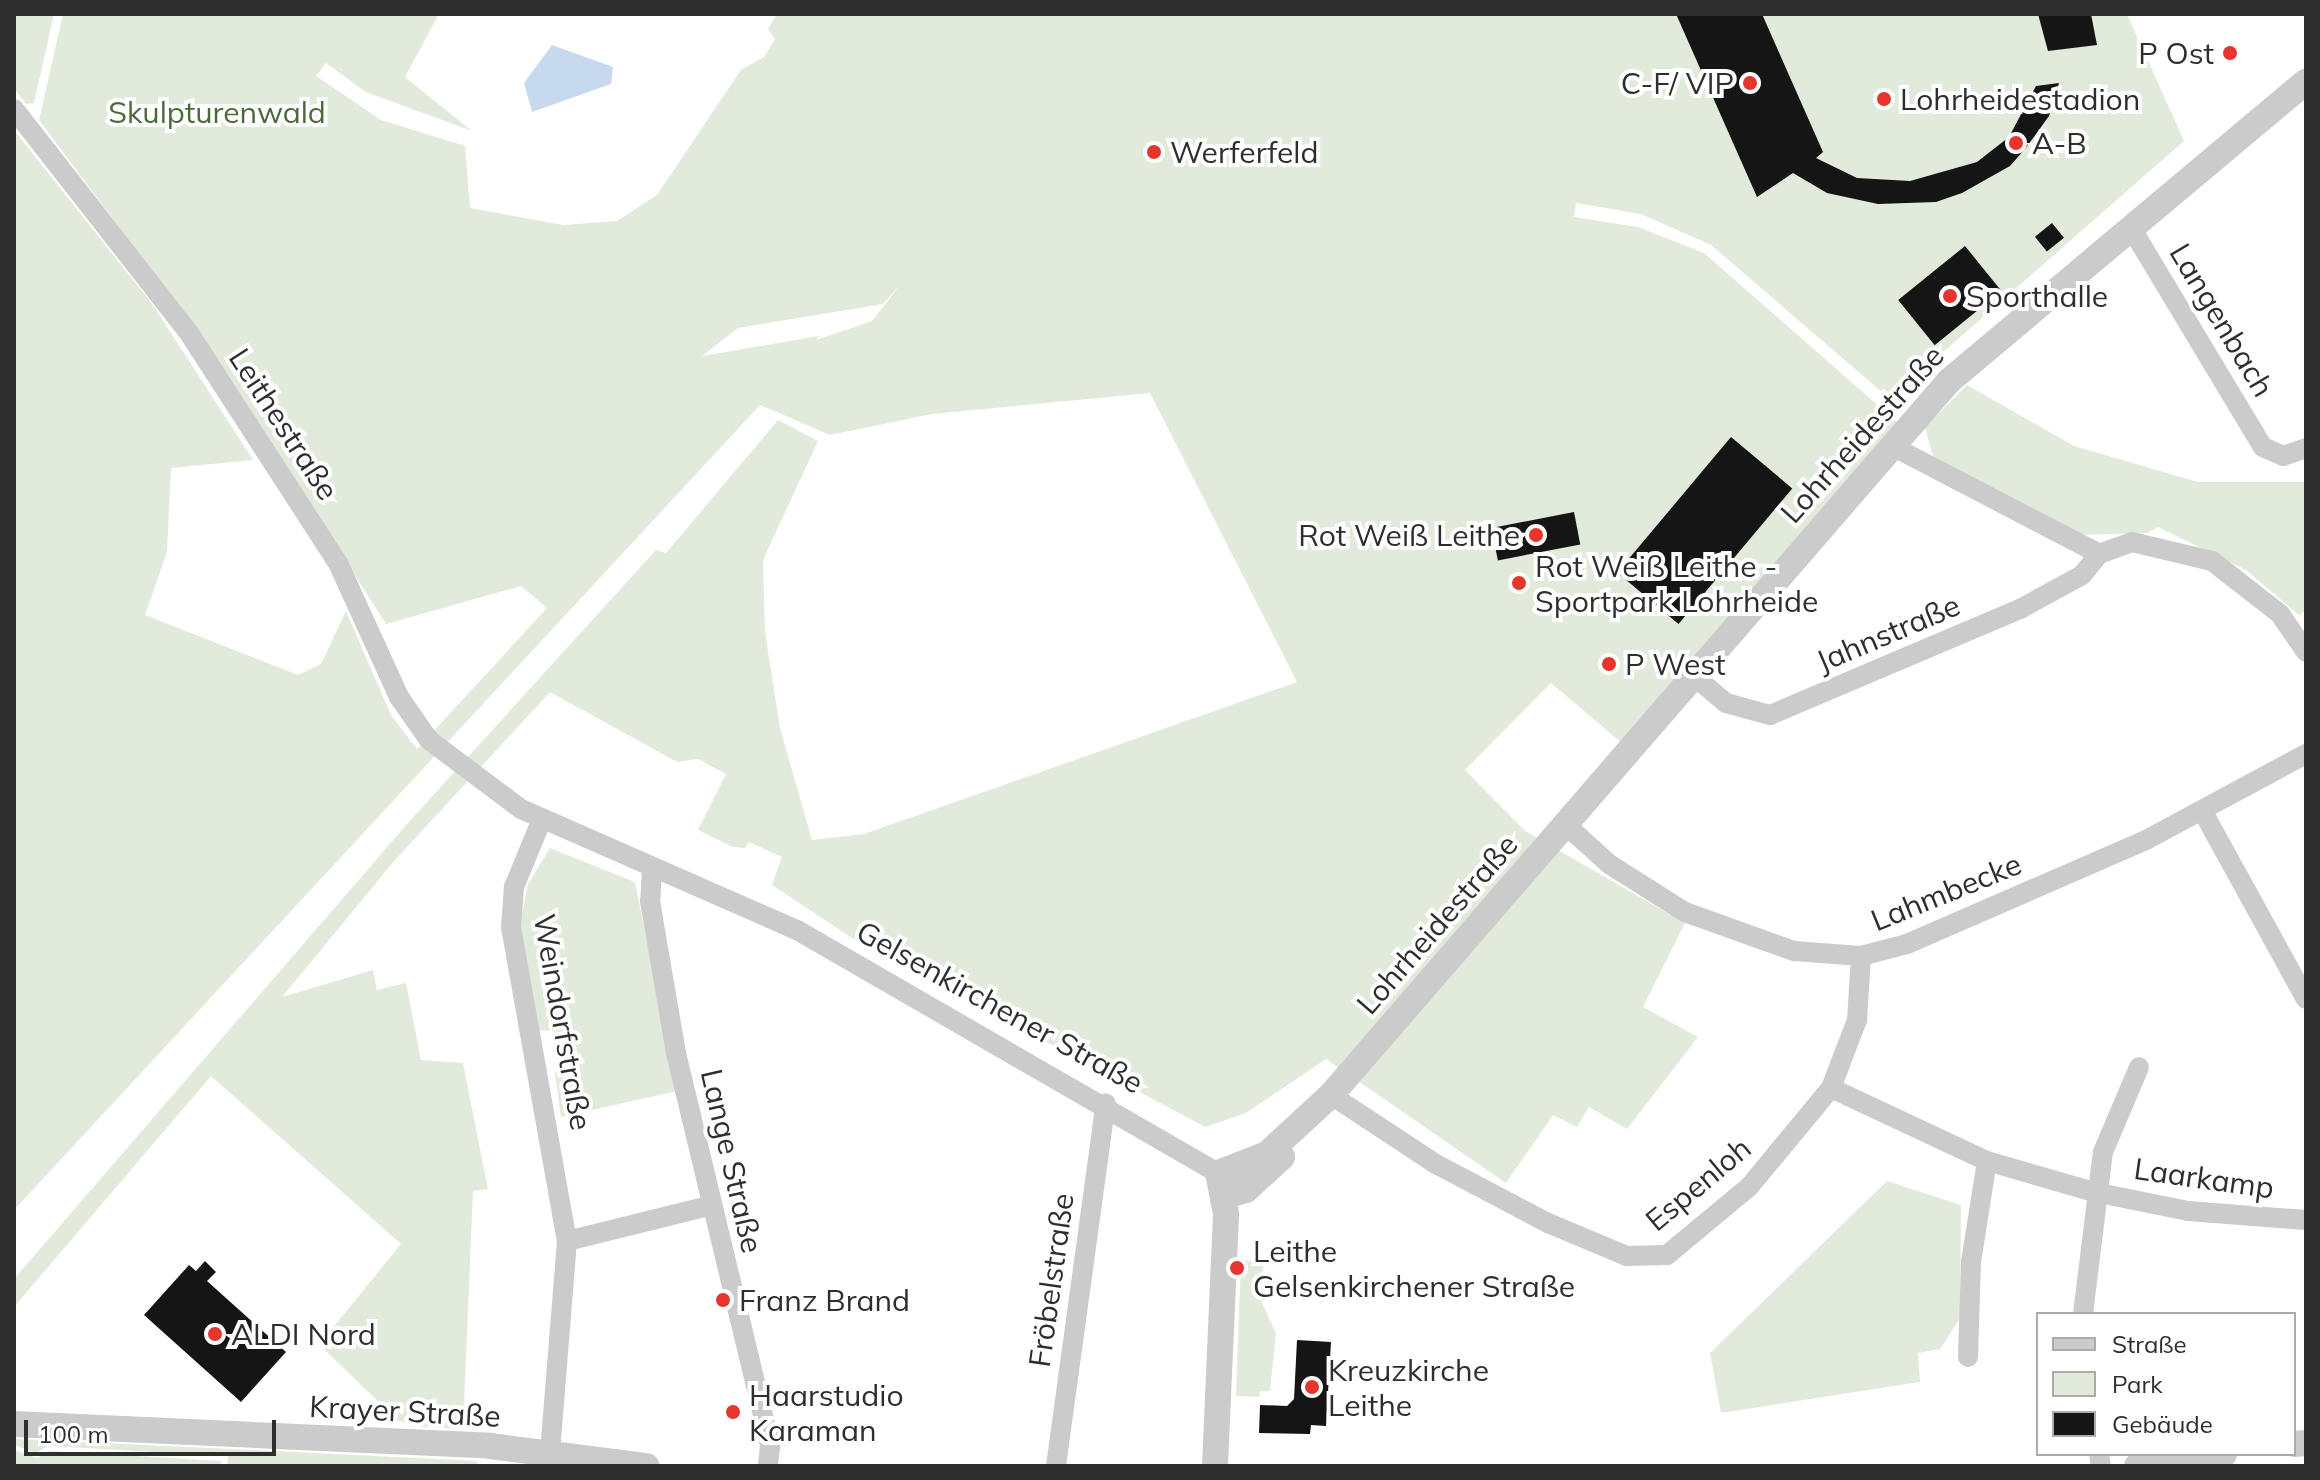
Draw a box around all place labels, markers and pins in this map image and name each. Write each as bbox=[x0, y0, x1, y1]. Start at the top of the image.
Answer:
place label: P Ost bbox=[2138, 35, 2214, 71]
marker: P Ost bbox=[2221, 44, 2239, 62]
place label: C-F/ VIP bbox=[1621, 65, 1734, 101]
marker: C-F/ VIP bbox=[1741, 74, 1759, 92]
place label: Lohrheidestadion bbox=[1900, 81, 2140, 117]
marker: Lohrheidestadion bbox=[1875, 90, 1893, 108]
place label: A-B bbox=[2032, 125, 2087, 161]
place label: Werferfeld bbox=[1170, 134, 1318, 170]
marker: A-B bbox=[2007, 134, 2025, 152]
marker: Werferfeld bbox=[1145, 143, 1163, 161]
place label: Sporthalle bbox=[1966, 278, 2108, 314]
marker: Sporthalle bbox=[1941, 287, 1959, 305]
place label: Rot Weiß Leithe bbox=[1298, 517, 1520, 553]
marker: Rot Weiß Leithe bbox=[1527, 526, 1545, 544]
place label: Rot Weiß Leithe - Sportpark Lohrheide bbox=[1535, 548, 1818, 618]
marker: Rot Weiß Leithe - Sportpark Lohrheide bbox=[1510, 574, 1528, 592]
place label: P West bbox=[1625, 646, 1726, 682]
marker: P West bbox=[1600, 655, 1618, 673]
place label: Leithe Gelsenkirchener Straße bbox=[1253, 1233, 1575, 1304]
marker: Leithe Gelsenkirchener Straße bbox=[1228, 1259, 1246, 1277]
place label: Franz Brand bbox=[739, 1282, 910, 1318]
marker: Franz Brand bbox=[714, 1291, 732, 1309]
place label: ALDI Nord bbox=[231, 1316, 376, 1352]
marker: ALDI Nord bbox=[206, 1325, 224, 1343]
place label: Kreuzkirche Leithe bbox=[1328, 1352, 1489, 1422]
place label: Haarstudio Karaman bbox=[749, 1377, 904, 1448]
marker: Kreuzkirche Leithe bbox=[1303, 1378, 1321, 1396]
marker: Haarstudio Karaman bbox=[724, 1403, 742, 1421]

